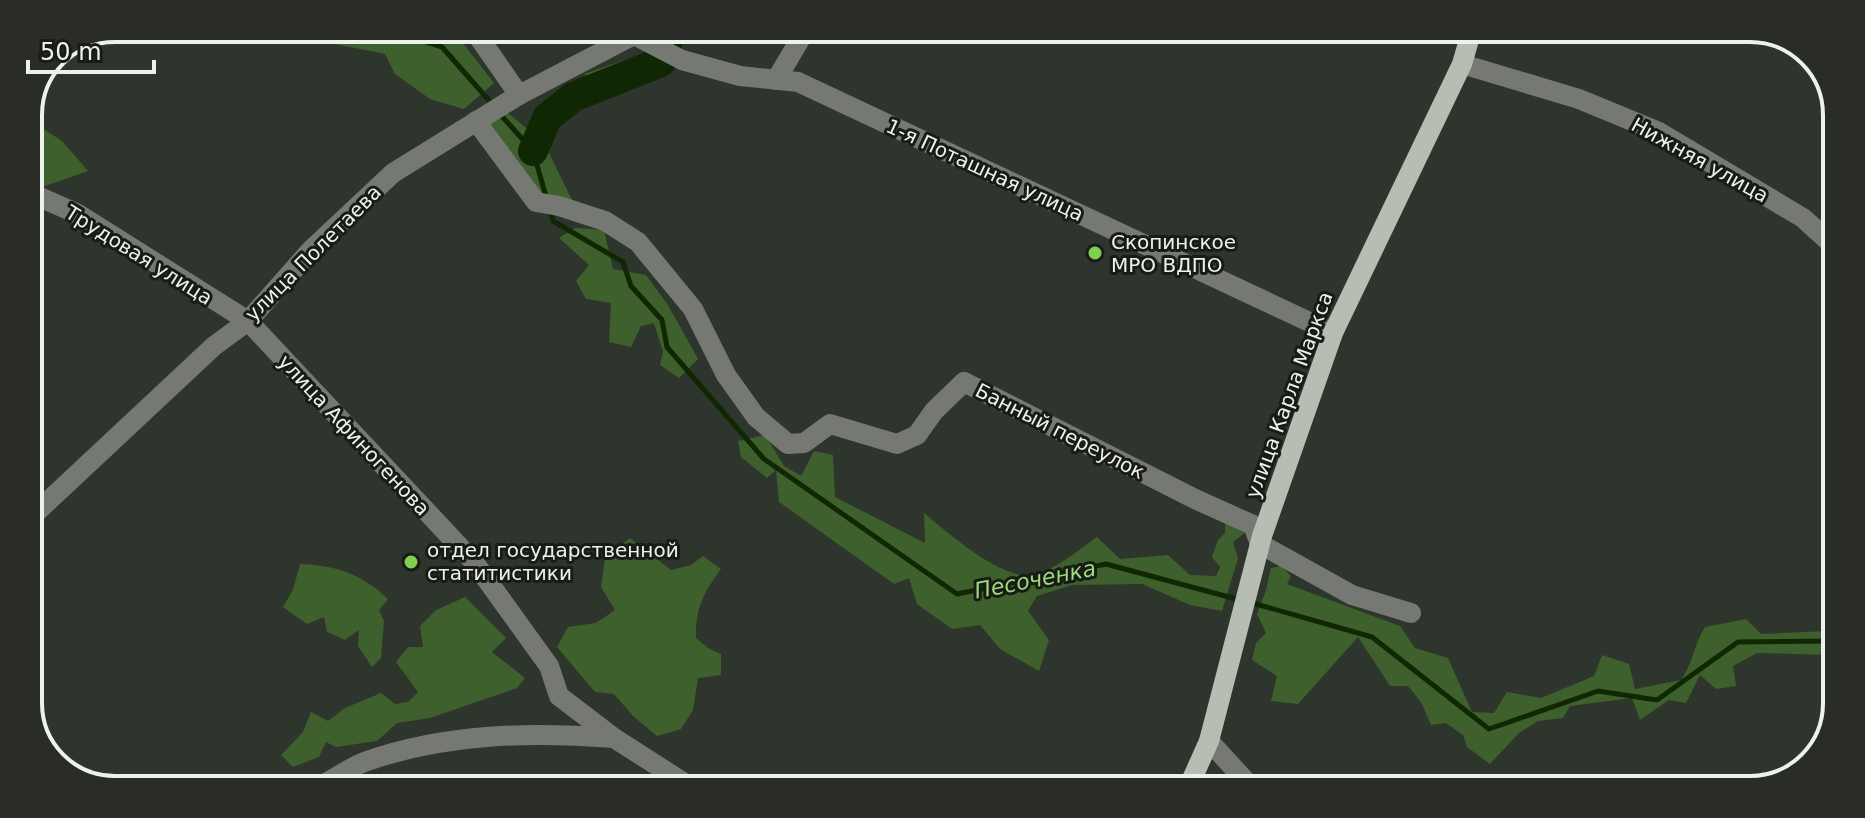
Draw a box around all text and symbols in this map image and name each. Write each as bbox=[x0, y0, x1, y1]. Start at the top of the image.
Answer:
scale bar bbox=[28, 24, 154, 74]
text: 50 m bbox=[40, 38, 102, 66]
street label: Нижняя улица bbox=[1627, 112, 1773, 208]
street label: 1-я Поташная улица bbox=[882, 114, 1088, 226]
street label: улица Полетаева bbox=[240, 180, 386, 326]
street label: Трудовая улица bbox=[60, 200, 217, 310]
place label: Скопинское МРО ВДПО bbox=[1111, 230, 1236, 277]
marker: Скопинское МРО ВДПО bbox=[1086, 244, 1104, 262]
street label: улица Карла Маркса bbox=[1240, 288, 1338, 502]
street label: улица Афиногенова bbox=[273, 350, 435, 520]
street label: Банный переулок bbox=[971, 378, 1149, 484]
place label: отдел государственной статитистики bbox=[427, 538, 679, 585]
marker: отдел государственной статитистики bbox=[402, 553, 420, 571]
water label: Песоченка bbox=[972, 555, 1098, 604]

